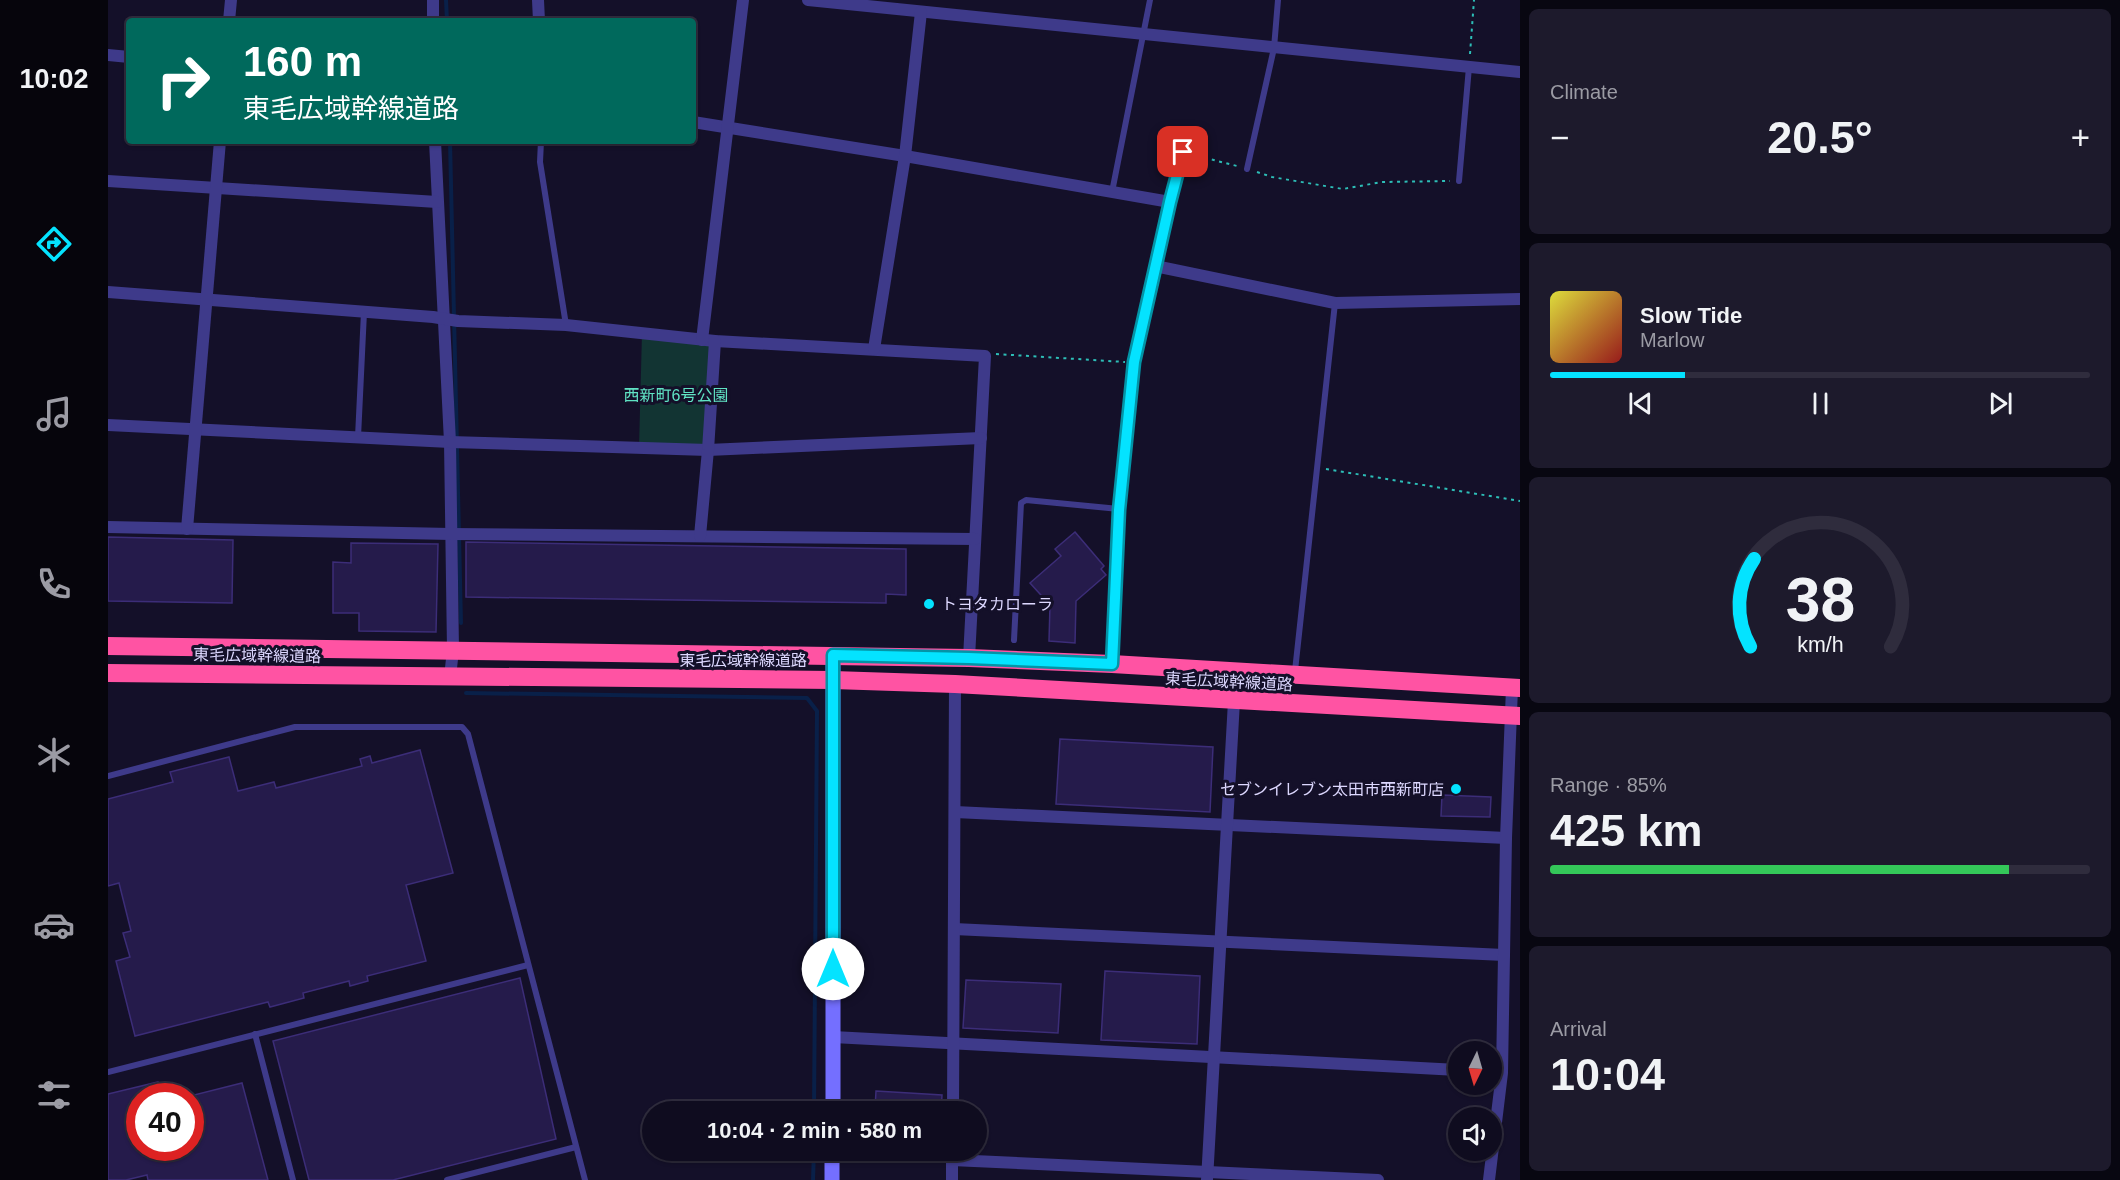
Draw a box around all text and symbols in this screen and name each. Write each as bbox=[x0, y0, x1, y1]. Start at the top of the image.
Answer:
text: 160 m bbox=[243, 38, 362, 85]
icon: right bbox=[144, 42, 222, 120]
text: 10:02 bbox=[19, 64, 89, 94]
text: Climate bbox=[1550, 81, 1618, 103]
text: 東毛広域幹線道路 bbox=[243, 94, 459, 124]
text: 20.5° bbox=[1767, 112, 1873, 163]
text: − bbox=[1550, 119, 1569, 156]
text: + bbox=[2071, 119, 2090, 156]
pin bbox=[1157, 126, 1208, 177]
icon: arrive bbox=[1166, 135, 1199, 168]
icon: directions bbox=[33, 223, 75, 265]
text: Slow Tide bbox=[1640, 303, 1742, 328]
text: Marlow bbox=[1640, 329, 1704, 351]
park label: 西新町6号公園 bbox=[624, 387, 728, 404]
icon: previous bbox=[1624, 387, 1657, 420]
icon: pause bbox=[1804, 387, 1837, 420]
icon: next bbox=[1984, 387, 2017, 420]
icon: music bbox=[33, 393, 75, 435]
icon: phone bbox=[33, 563, 75, 605]
text: 38 bbox=[1785, 565, 1855, 634]
place label: トヨタカローラ bbox=[941, 596, 1053, 613]
marker: トヨタカローラ bbox=[922, 597, 936, 611]
text: km/h bbox=[1797, 633, 1843, 657]
street label: 東毛広域幹線道路 bbox=[193, 646, 321, 665]
street label: 東毛広域幹線道路 bbox=[679, 652, 807, 669]
street label: 東毛広域幹線道路 bbox=[1165, 670, 1293, 693]
icon: climate bbox=[33, 734, 75, 776]
text: Range · 85% bbox=[1550, 774, 1667, 796]
place label: セブンイレブン太田市西新町店 bbox=[1220, 781, 1444, 798]
marker: セブンイレブン太田市西新町店 bbox=[1449, 782, 1463, 796]
text: 425 km bbox=[1550, 805, 1703, 856]
icon: car bbox=[33, 904, 75, 946]
position arrow bbox=[801, 937, 865, 1001]
text: Arrival bbox=[1550, 1018, 1607, 1040]
north arrow bbox=[1448, 1041, 1502, 1095]
map controls bbox=[1448, 1041, 1502, 1161]
text: 10:04 bbox=[1550, 1049, 1665, 1100]
icon: filters bbox=[33, 1074, 75, 1116]
speed limit sign: 40 bbox=[126, 1083, 204, 1161]
button: sound bbox=[1448, 1107, 1502, 1161]
text: 10:04 · 2 min · 580 m bbox=[707, 1118, 922, 1143]

